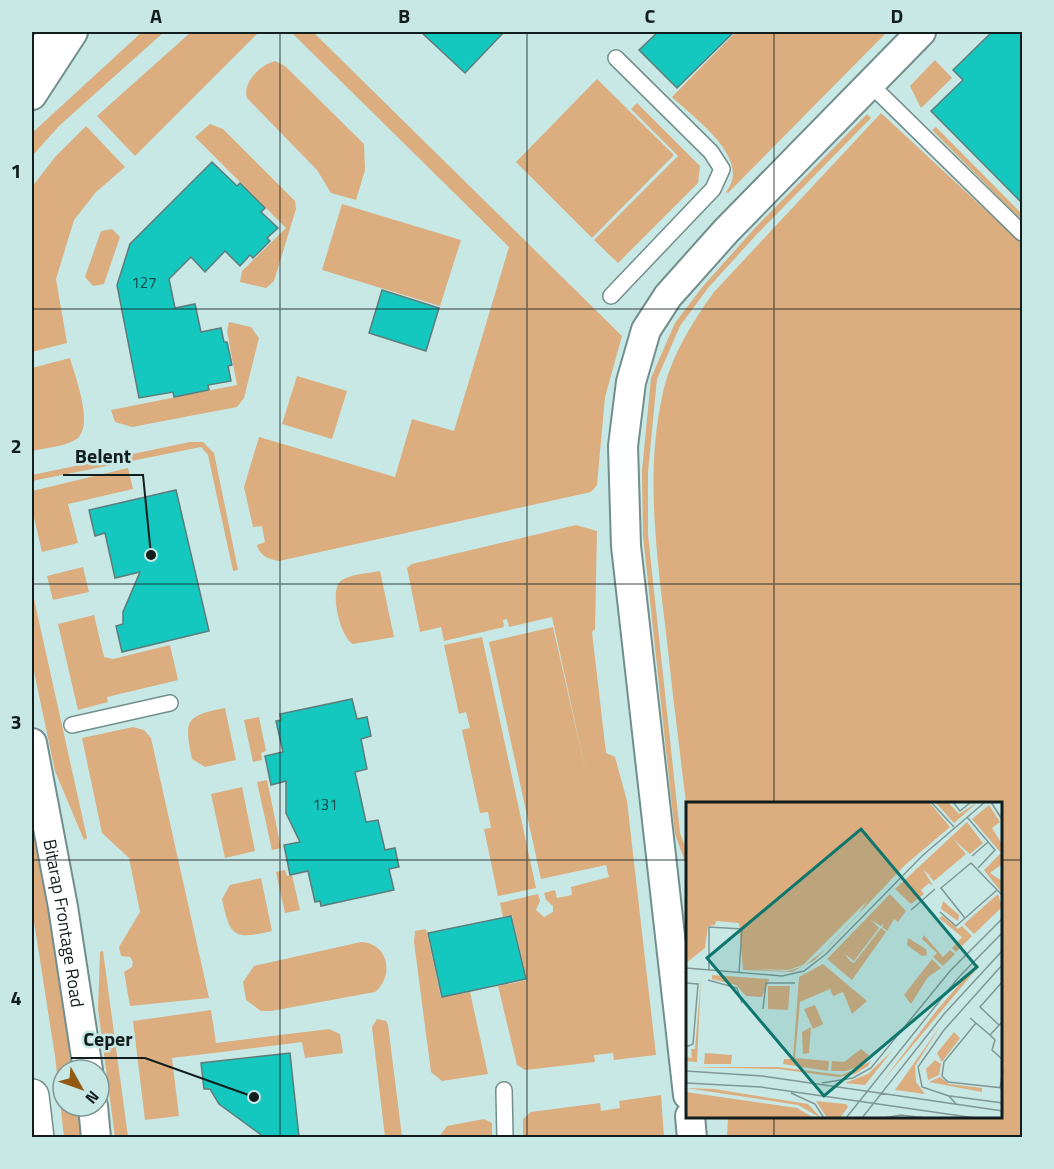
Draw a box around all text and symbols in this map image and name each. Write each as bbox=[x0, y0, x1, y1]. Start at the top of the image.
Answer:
text: A bbox=[150, 0, 162, 31]
text: B bbox=[398, 0, 410, 31]
text: C bbox=[645, 0, 656, 31]
text: D bbox=[891, 0, 903, 31]
text: 1 bbox=[10, 155, 22, 186]
house number: 127 bbox=[131, 271, 157, 294]
text: 2 bbox=[10, 430, 22, 461]
callout: Belent bbox=[63, 437, 143, 475]
text: Belent bbox=[75, 440, 131, 471]
text: 3 bbox=[10, 706, 22, 737]
house number: 131 bbox=[312, 793, 338, 816]
inset map bbox=[686, 802, 1003, 1118]
street label: Bitarap Frontage Road bbox=[37, 837, 92, 1009]
text: 4 bbox=[10, 982, 22, 1013]
callout: Ceper bbox=[71, 1020, 145, 1058]
text: Ceper bbox=[83, 1023, 133, 1054]
north arrow bbox=[51, 1058, 111, 1118]
text: N bbox=[80, 1086, 105, 1110]

